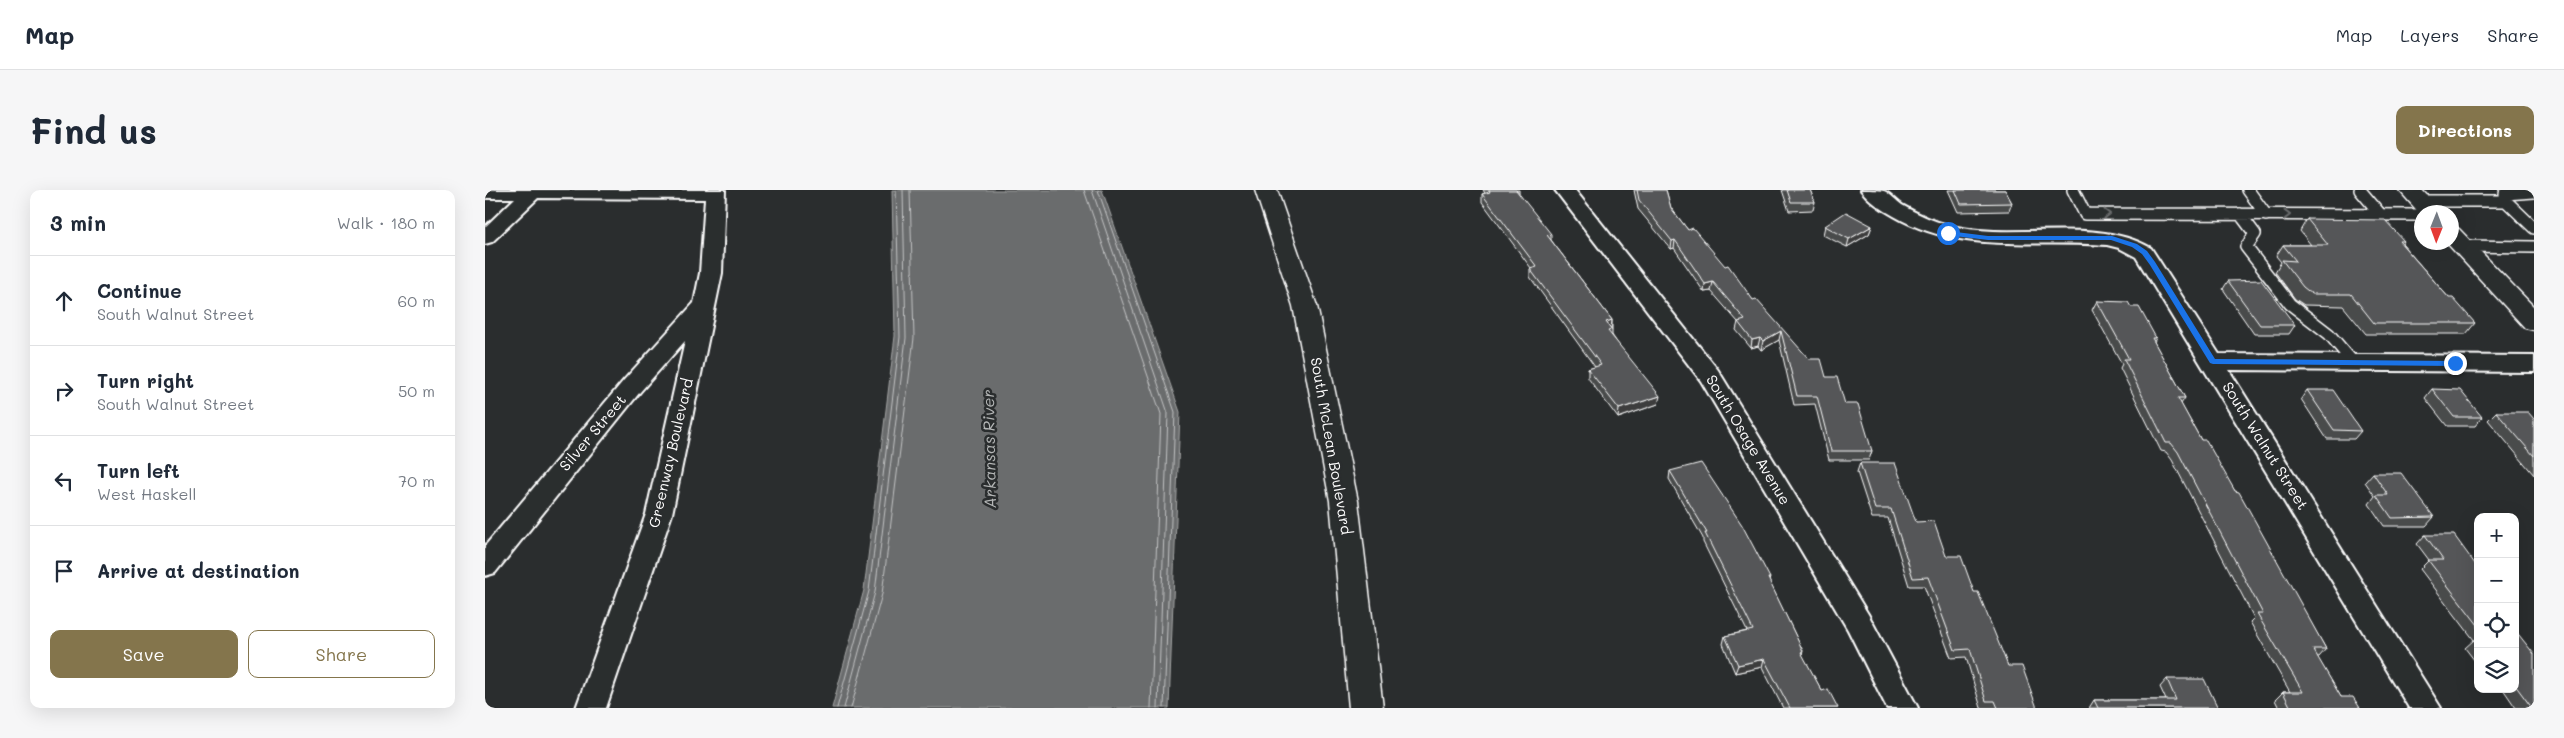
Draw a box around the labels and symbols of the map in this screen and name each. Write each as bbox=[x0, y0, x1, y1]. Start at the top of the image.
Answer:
north arrow bbox=[2414, 205, 2459, 250]
one-way arrow bbox=[2103, 209, 2111, 219]
one-way arrow bbox=[2283, 210, 2291, 220]
route start bbox=[1937, 222, 1960, 245]
route end bbox=[2444, 352, 2467, 375]
street label: South McLean Boulevard bbox=[1307, 356, 1357, 536]
street label: South Osage Avenue bbox=[1702, 371, 1796, 508]
street label: Greenway Boulevard bbox=[643, 376, 697, 530]
street label: South Walnut Street bbox=[2218, 378, 2313, 513]
street label: Silver Street bbox=[554, 390, 630, 475]
water label: Arkansas River bbox=[977, 390, 1000, 508]

